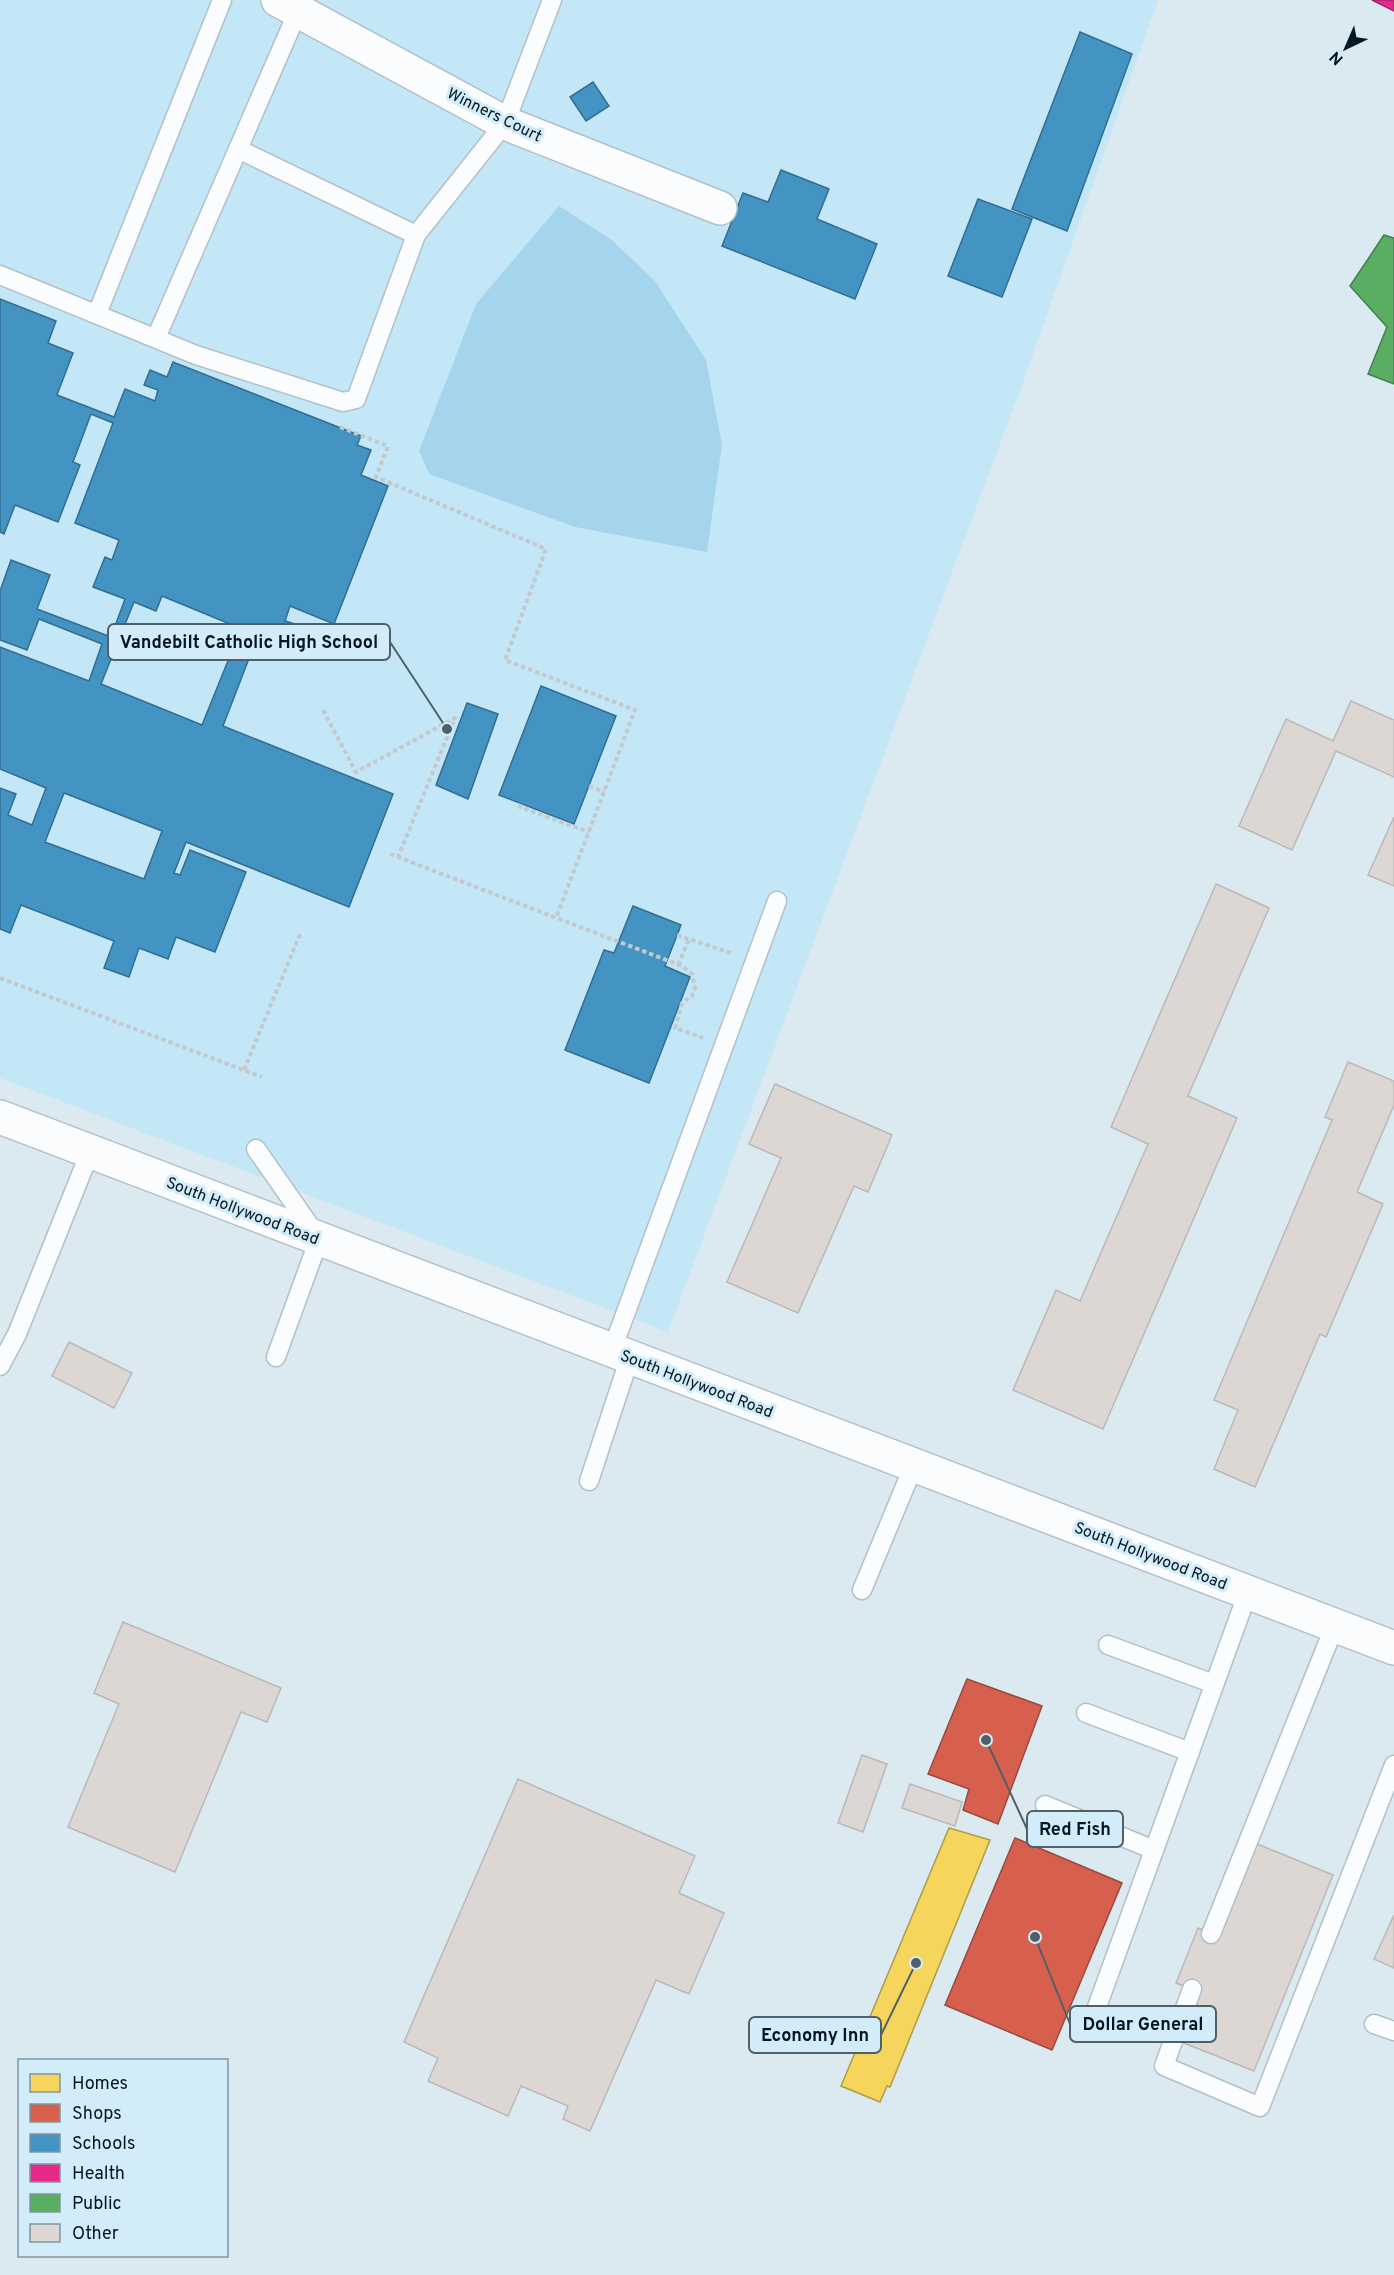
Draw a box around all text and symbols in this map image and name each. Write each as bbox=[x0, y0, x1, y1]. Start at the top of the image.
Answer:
north arrow bbox=[1316, 18, 1376, 78]
text: N bbox=[1326, 46, 1348, 69]
street label: Winners Court bbox=[443, 84, 545, 147]
callout: Vandebilt Catholic High School bbox=[108, 624, 390, 660]
text: Vandebilt Catholic High School bbox=[120, 632, 378, 655]
street label: South Hollywood Road bbox=[163, 1173, 322, 1250]
street label: South Hollywood Road bbox=[617, 1346, 776, 1423]
street label: South Hollywood Road bbox=[1071, 1518, 1230, 1595]
callout: Red Fish bbox=[1027, 1811, 1123, 1847]
text: Red Fish bbox=[1039, 1819, 1111, 1842]
callout: Dollar General bbox=[1070, 2006, 1216, 2042]
text: Dollar General bbox=[1082, 2014, 1204, 2037]
callout: Economy Inn bbox=[749, 2017, 881, 2053]
text: Economy Inn bbox=[761, 2025, 869, 2048]
legend bbox=[18, 2059, 228, 2257]
text: Homes bbox=[72, 2073, 128, 2096]
text: Shops bbox=[72, 2103, 122, 2126]
text: Schools bbox=[72, 2133, 135, 2156]
text: Health bbox=[72, 2163, 125, 2186]
text: Public bbox=[72, 2193, 122, 2216]
text: Other bbox=[72, 2223, 119, 2246]

